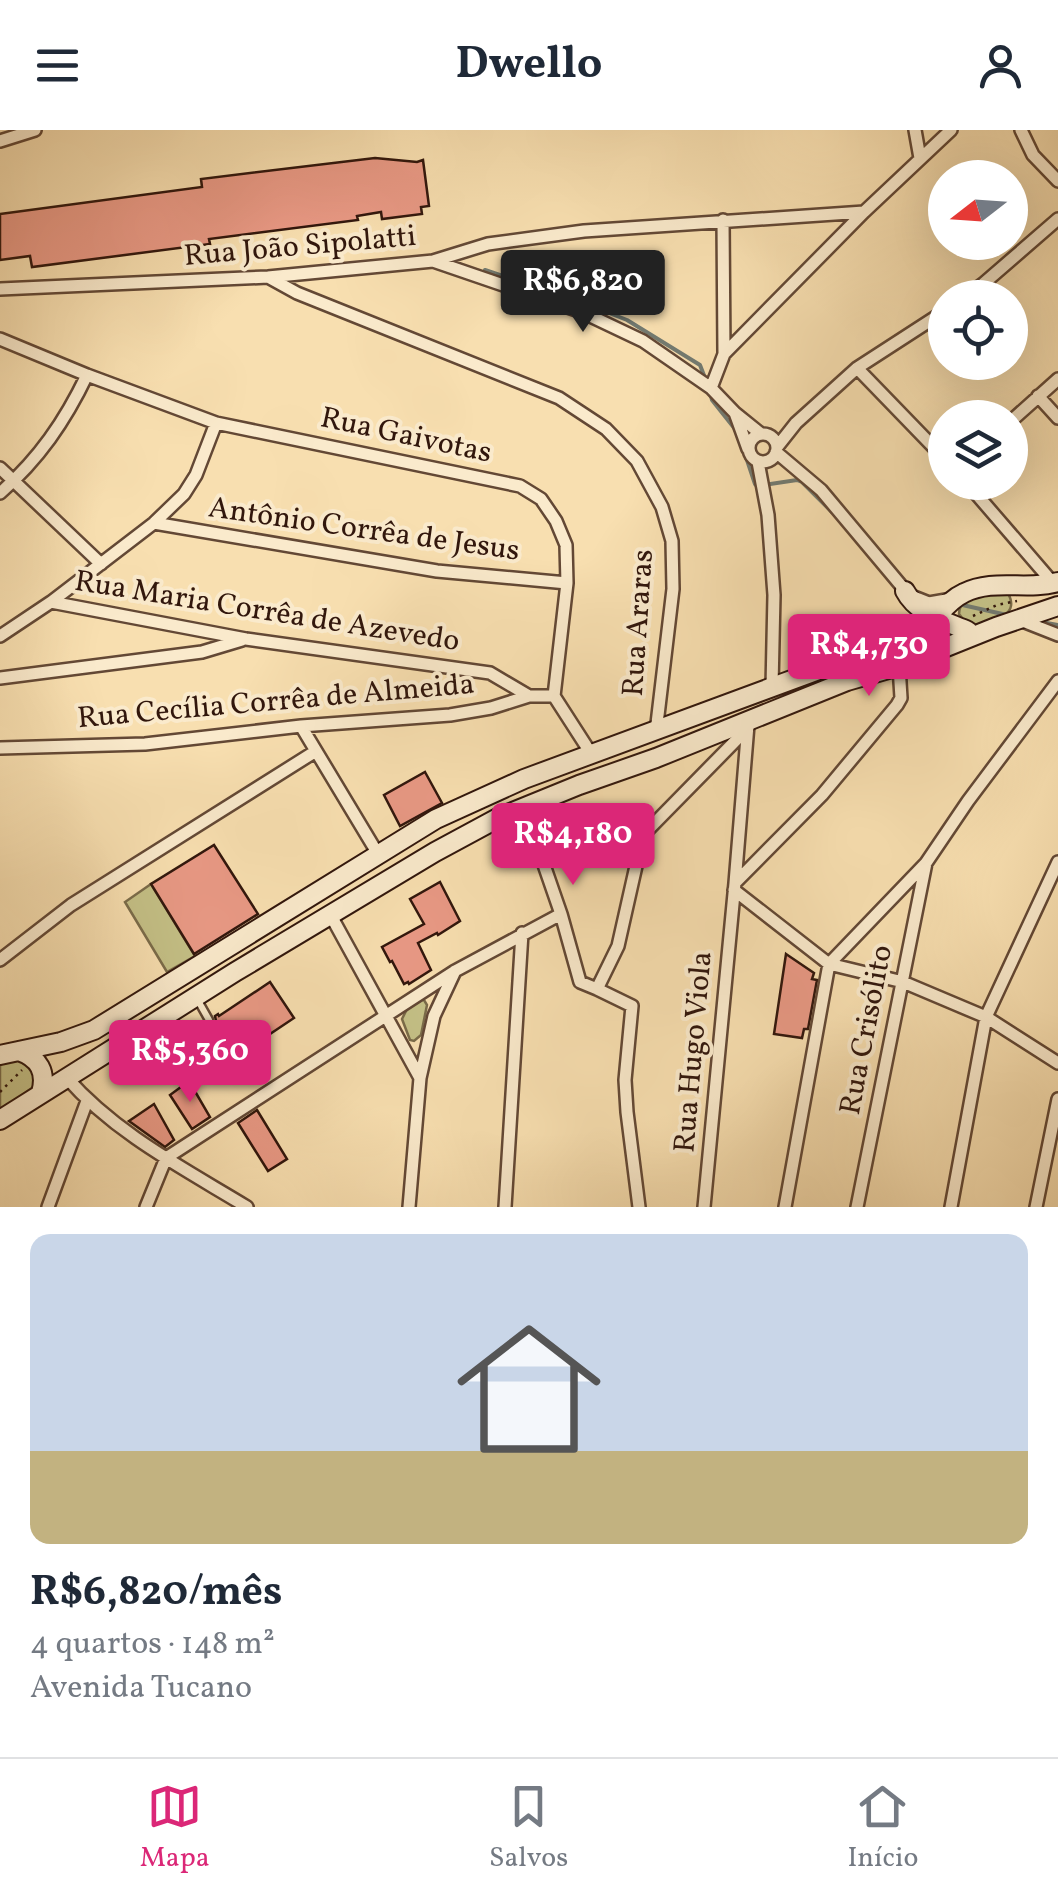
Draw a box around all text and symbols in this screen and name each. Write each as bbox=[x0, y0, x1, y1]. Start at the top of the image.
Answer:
text: Dwello bbox=[455, 34, 603, 97]
icon: menu bbox=[30, 38, 85, 93]
icon: person bbox=[973, 38, 1028, 93]
north arrow bbox=[928, 160, 1028, 260]
map controls bbox=[928, 160, 1028, 500]
street label: Rua João Sipolatti bbox=[182, 216, 418, 278]
pin: R$6,820 bbox=[491, 250, 675, 335]
text: R$6,820 bbox=[523, 260, 643, 304]
button: locate bbox=[928, 280, 1028, 380]
street label: Rua Gaivotas bbox=[316, 397, 496, 475]
button: layers bbox=[928, 400, 1028, 500]
street label: Antônio Corrêa de Jesus bbox=[206, 487, 522, 573]
street label: Rua Araras bbox=[613, 548, 665, 698]
street label: Rua Maria Corrêa de Azevedo bbox=[71, 561, 463, 663]
pin: R$4,730 bbox=[777, 614, 961, 699]
text: R$4,730 bbox=[810, 624, 928, 668]
street label: Rua Cecília Corrêa de Almeida bbox=[76, 664, 476, 740]
pin: R$4,180 bbox=[481, 803, 665, 888]
text: R$4,180 bbox=[514, 813, 632, 857]
street label: Rua Crisólito bbox=[830, 941, 904, 1119]
street label: Rua Hugo Viola bbox=[664, 950, 724, 1154]
pin: R$5,360 bbox=[98, 1020, 282, 1105]
text: R$5,360 bbox=[131, 1030, 249, 1074]
icon: home bbox=[439, 1299, 619, 1479]
text: R$6,820/mês bbox=[30, 1564, 283, 1623]
text: 4 quartos · 148 m² bbox=[30, 1623, 275, 1667]
text: Avenida Tucano bbox=[30, 1667, 252, 1711]
tab: Mapa bbox=[140, 1779, 210, 1878]
tab: Salvos bbox=[489, 1779, 568, 1878]
tab: Início bbox=[847, 1779, 918, 1878]

